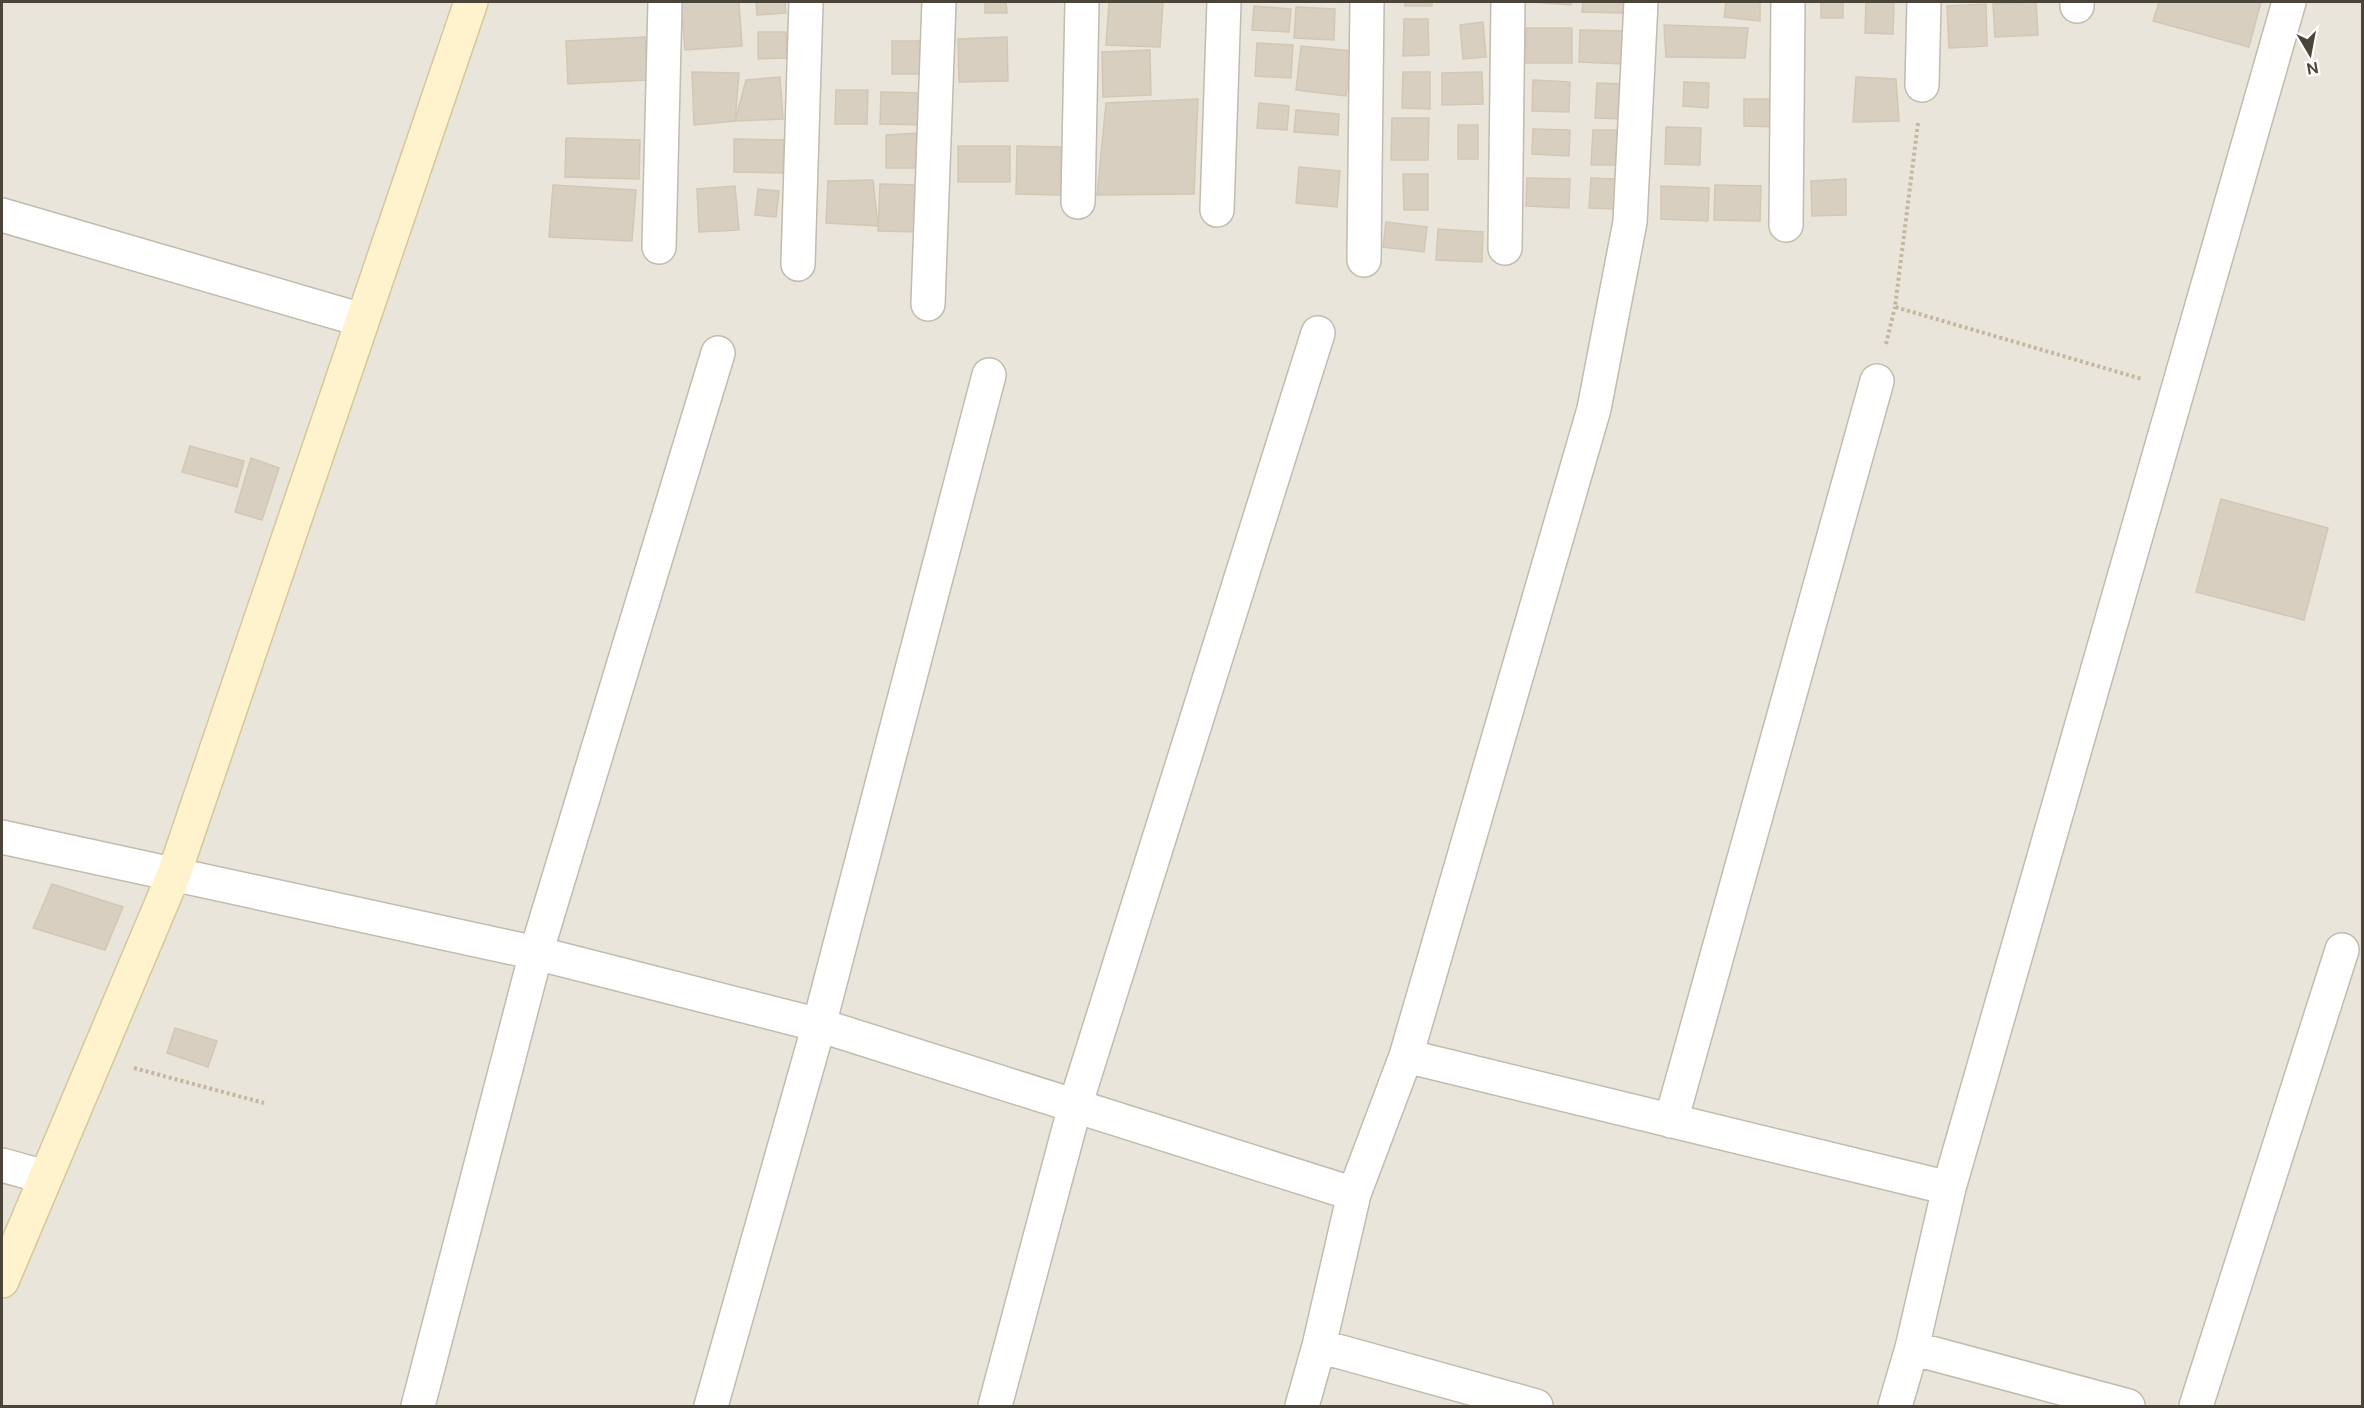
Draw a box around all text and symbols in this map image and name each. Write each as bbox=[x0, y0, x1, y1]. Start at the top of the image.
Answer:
north arrow bbox=[2280, 24, 2340, 84]
text: N bbox=[2305, 57, 2320, 80]

